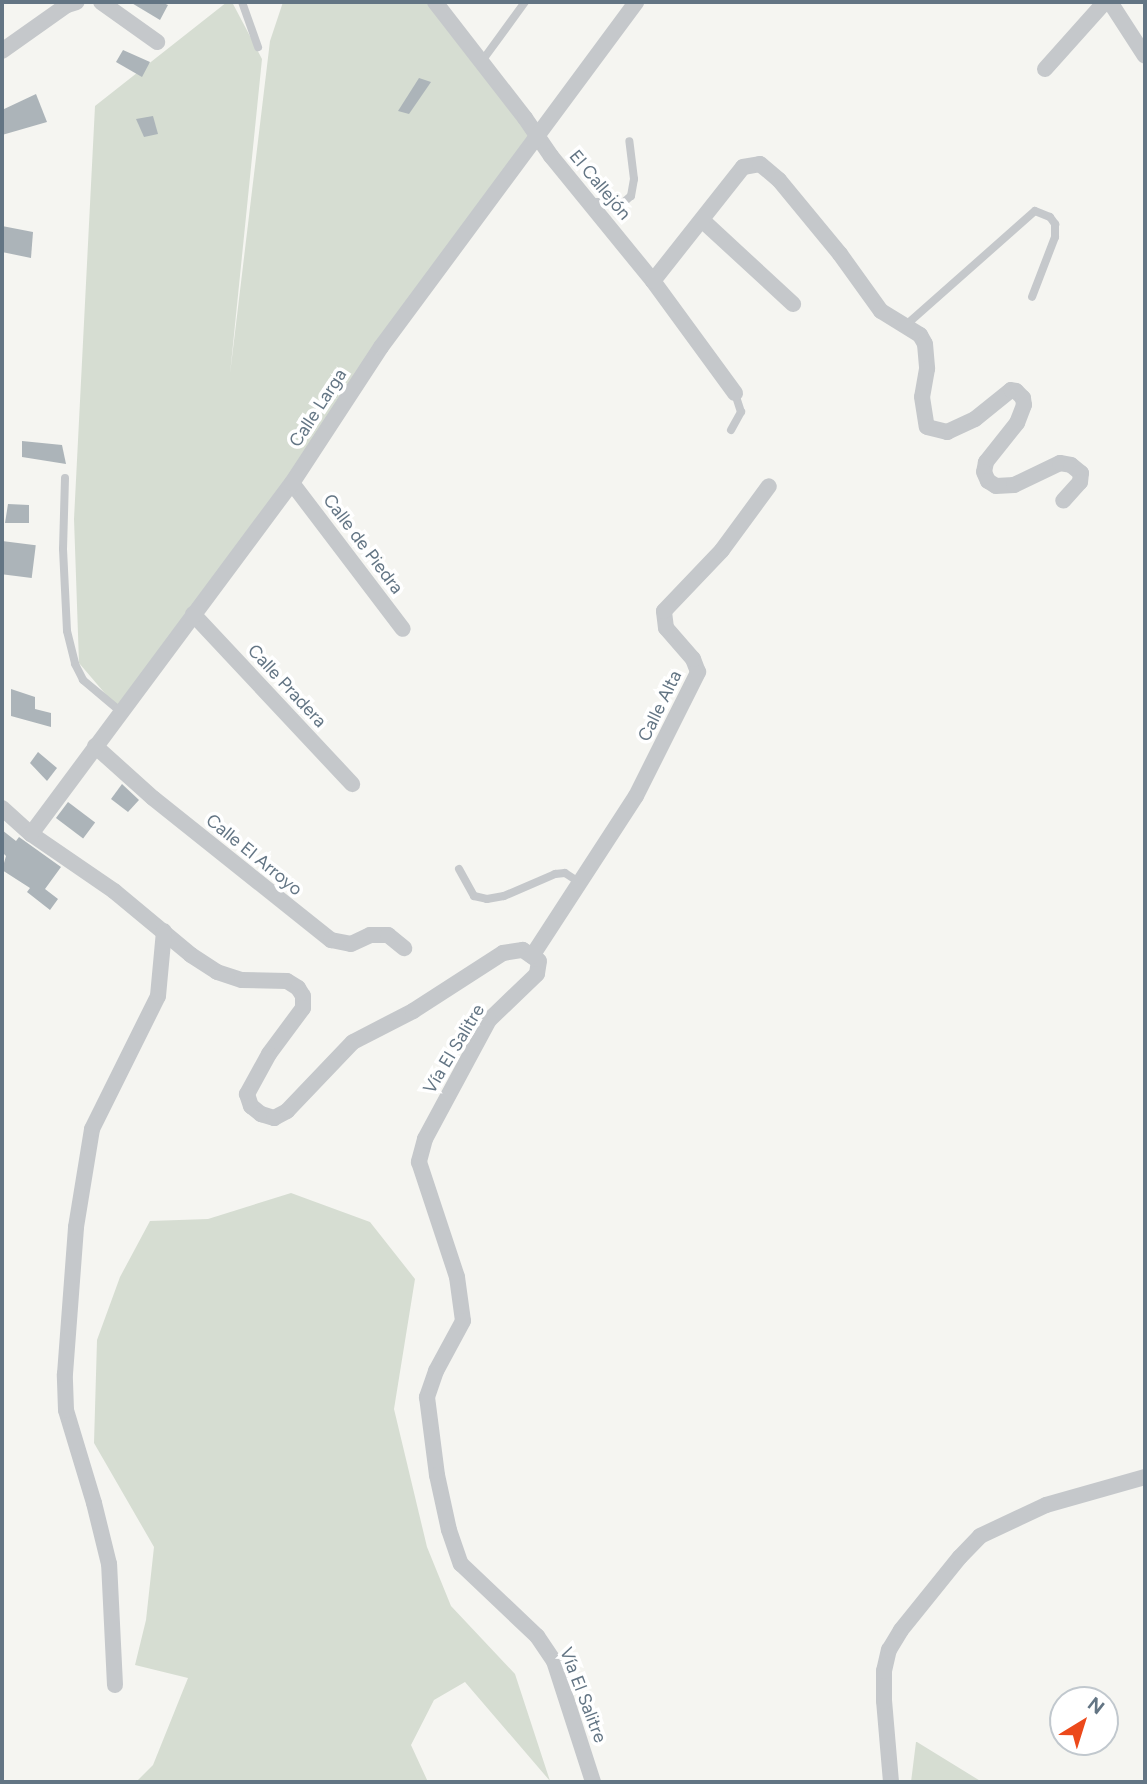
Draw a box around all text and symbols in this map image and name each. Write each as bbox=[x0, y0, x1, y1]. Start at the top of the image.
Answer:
street label: El Callejón bbox=[565, 146, 635, 224]
street label: Calle Larga bbox=[285, 365, 351, 451]
street label: Calle de Piedra bbox=[318, 490, 408, 598]
street label: Calle Pradera bbox=[243, 640, 331, 732]
street label: Calle Alta bbox=[634, 667, 686, 745]
street label: Calle El Arroyo bbox=[201, 810, 307, 900]
street label: Vía El Salitre bbox=[419, 1000, 489, 1098]
street label: Vía El Salitre bbox=[555, 1644, 611, 1746]
north arrow bbox=[1049, 1686, 1119, 1756]
text: N bbox=[1083, 1692, 1109, 1719]

